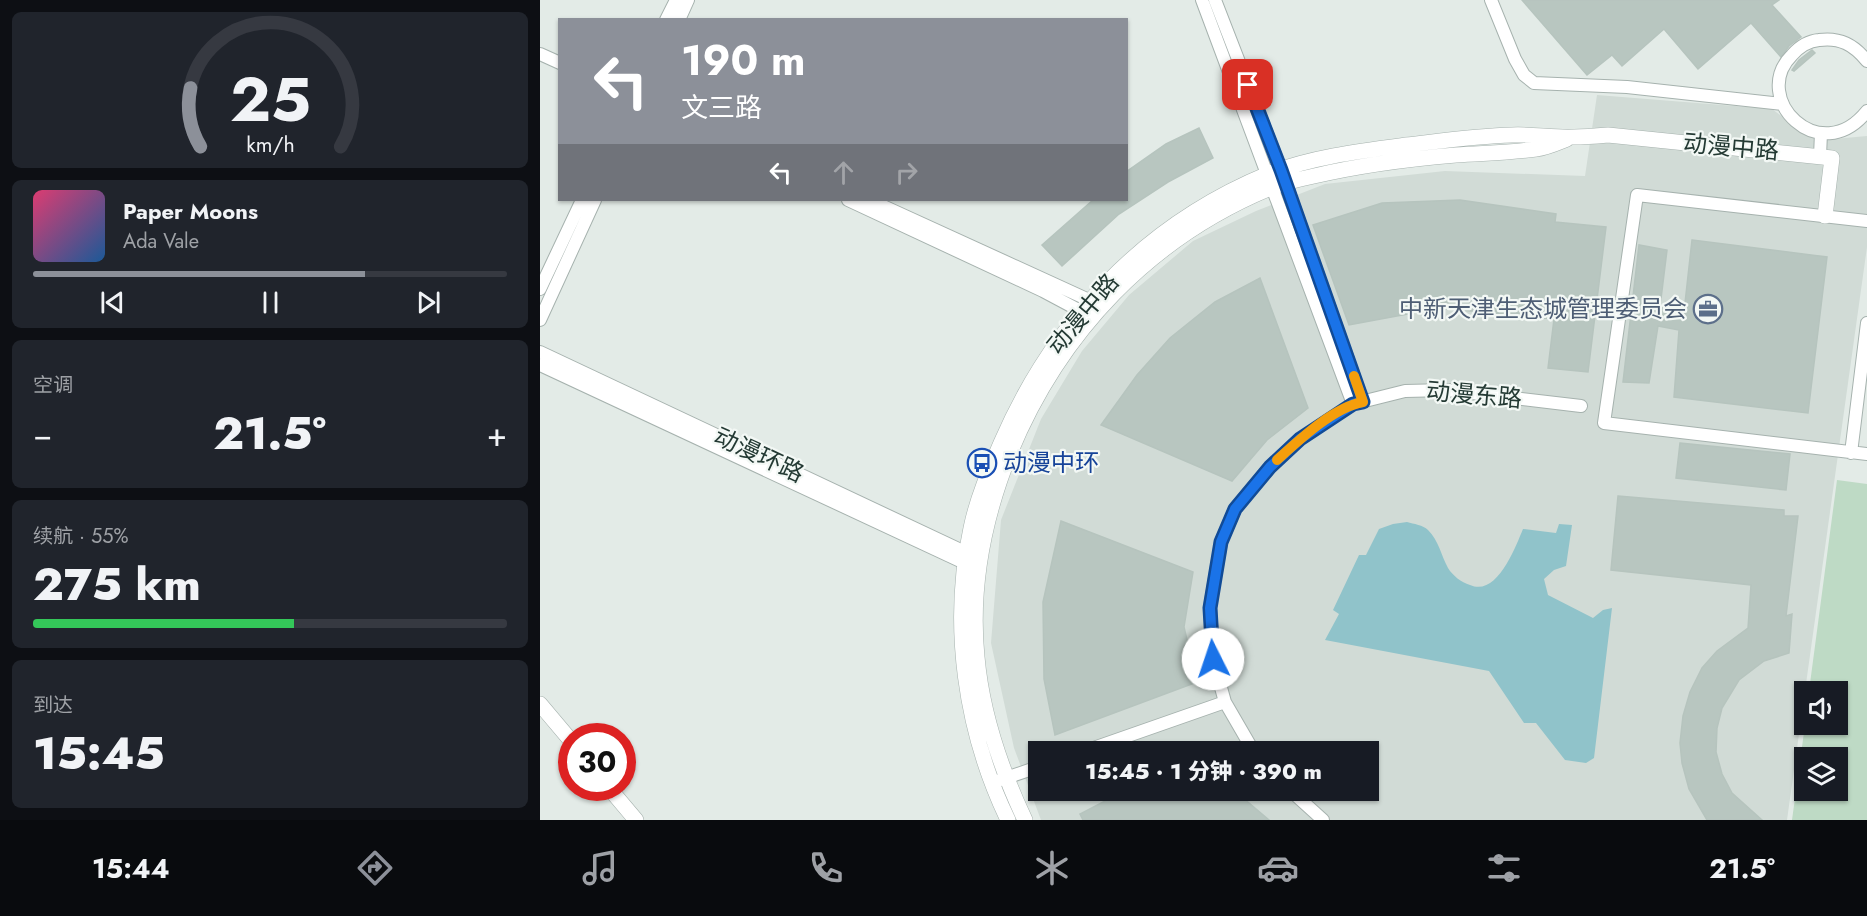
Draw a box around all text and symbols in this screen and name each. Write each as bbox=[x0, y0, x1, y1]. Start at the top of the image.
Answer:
text: 190 m bbox=[681, 30, 805, 91]
icon: left bbox=[582, 42, 660, 120]
text: 25 bbox=[229, 54, 311, 144]
pin bbox=[1222, 59, 1273, 110]
icon: arrive bbox=[1231, 68, 1264, 101]
text: 文三路 bbox=[681, 88, 762, 127]
street label: 动漫中路 bbox=[1682, 125, 1780, 168]
text: km/h bbox=[246, 129, 294, 160]
icon: left bbox=[764, 156, 797, 189]
icon: ahead bbox=[827, 156, 860, 189]
icon: right bbox=[890, 156, 923, 189]
text: Paper Moons bbox=[123, 195, 258, 227]
text: Ada Vale bbox=[123, 227, 199, 256]
street label: 动漫中路 bbox=[1038, 266, 1127, 362]
icon: previous bbox=[96, 286, 129, 319]
icon: pause bbox=[254, 286, 287, 319]
icon: next bbox=[412, 286, 445, 319]
place label: 中新天津生态城管理委员会 bbox=[1399, 291, 1687, 326]
office icon: 中新天津生态城管理委员会 bbox=[1692, 293, 1724, 325]
text: 空调 bbox=[33, 371, 73, 400]
street label: 动漫东路 bbox=[1425, 373, 1523, 416]
text: 21.5° bbox=[213, 401, 326, 466]
text: − bbox=[33, 411, 52, 458]
text: + bbox=[487, 411, 507, 458]
street label: 动漫环路 bbox=[708, 418, 810, 491]
place label: 动漫中环 bbox=[1003, 445, 1099, 480]
bus stop icon: 动漫中环 bbox=[966, 447, 998, 479]
text: 续航 · 55% bbox=[33, 522, 129, 551]
text: 275 km bbox=[33, 552, 201, 617]
position arrow bbox=[1181, 627, 1245, 691]
map controls bbox=[1794, 681, 1848, 801]
button: sound bbox=[1794, 681, 1848, 735]
text: 到达 bbox=[33, 691, 73, 720]
text: 15:45 bbox=[33, 721, 165, 786]
speed limit sign: 30 bbox=[558, 723, 636, 801]
button: layers bbox=[1794, 747, 1848, 801]
text: 15:45 · 1 分钟 · 390 m bbox=[1085, 755, 1322, 787]
icon: directions bbox=[354, 847, 396, 889]
icon: music bbox=[579, 847, 621, 889]
icon: phone bbox=[805, 847, 847, 889]
icon: climate bbox=[1031, 847, 1073, 889]
icon: car bbox=[1257, 847, 1299, 889]
icon: filters bbox=[1483, 847, 1525, 889]
text: 15:44 bbox=[92, 849, 170, 888]
text: 21.5° bbox=[1709, 849, 1775, 888]

